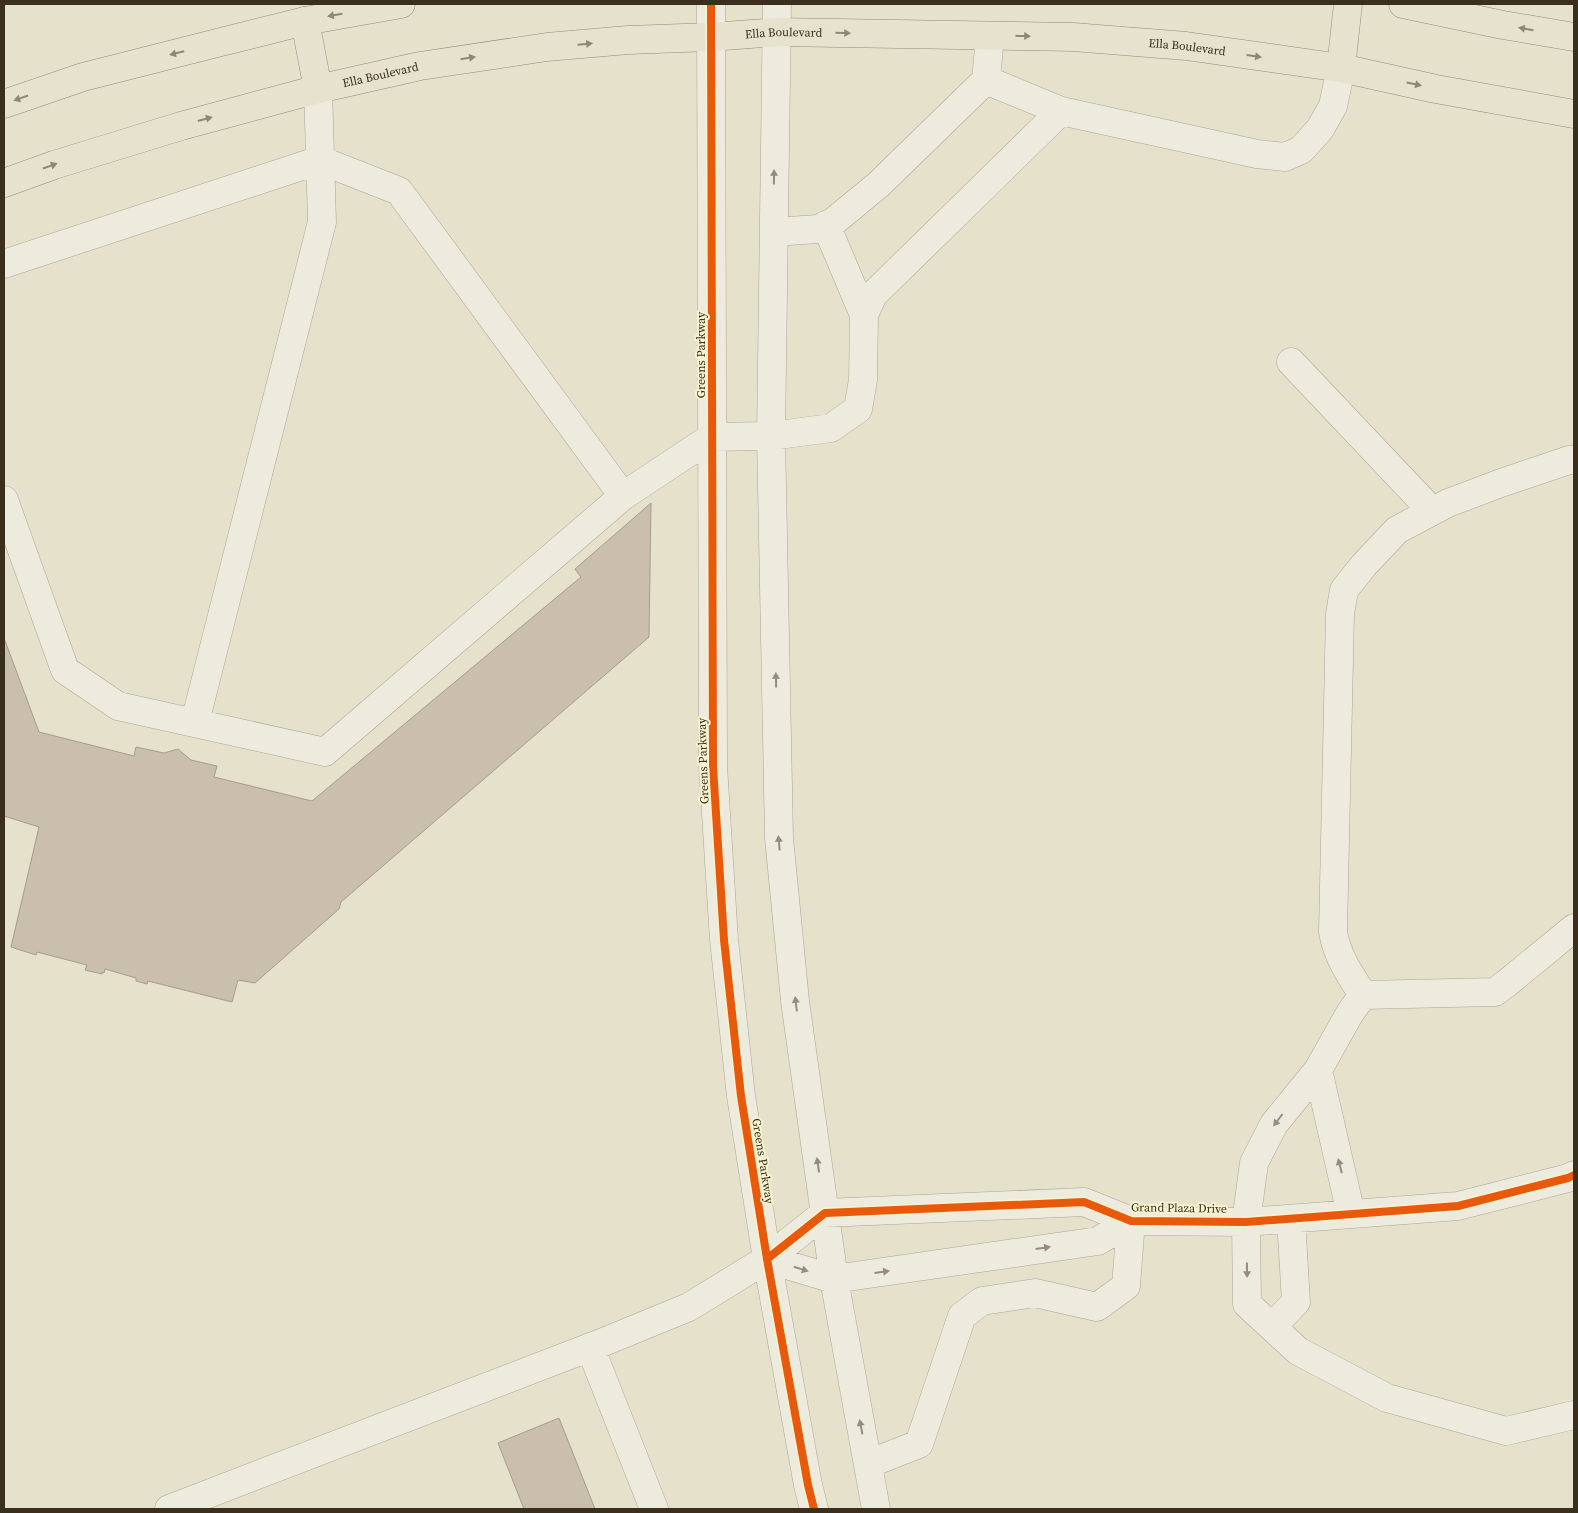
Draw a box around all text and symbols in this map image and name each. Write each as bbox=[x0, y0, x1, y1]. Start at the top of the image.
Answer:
one-way arrow bbox=[327, 12, 343, 20]
street label: Ella Boulevard bbox=[744, 24, 823, 42]
one-way arrow bbox=[1518, 24, 1534, 32]
one-way arrow bbox=[835, 30, 851, 38]
one-way arrow bbox=[1015, 32, 1031, 40]
street label: Ella Boulevard bbox=[1148, 35, 1227, 60]
one-way arrow bbox=[578, 39, 594, 47]
one-way arrow bbox=[170, 49, 185, 57]
one-way arrow bbox=[1247, 52, 1263, 60]
one-way arrow bbox=[460, 54, 476, 62]
street label: Ella Boulevard bbox=[341, 59, 420, 91]
one-way arrow bbox=[1407, 80, 1422, 88]
one-way arrow bbox=[14, 95, 29, 102]
one-way arrow bbox=[198, 115, 213, 123]
one-way arrow bbox=[42, 162, 57, 169]
one-way arrow bbox=[770, 169, 778, 185]
street label: Greens Parkway bbox=[693, 311, 709, 398]
one-way arrow bbox=[772, 672, 780, 688]
street label: Greens Parkway bbox=[693, 717, 713, 804]
one-way arrow bbox=[775, 834, 783, 850]
one-way arrow bbox=[792, 996, 800, 1012]
one-way arrow bbox=[1273, 1113, 1283, 1127]
street label: Greens Parkway bbox=[748, 1117, 778, 1206]
one-way arrow bbox=[814, 1157, 822, 1173]
one-way arrow bbox=[1336, 1159, 1344, 1174]
street label: Grand Plaza Drive bbox=[1131, 1199, 1227, 1217]
one-way arrow bbox=[1035, 1244, 1051, 1252]
one-way arrow bbox=[1243, 1263, 1251, 1279]
one-way arrow bbox=[793, 1265, 808, 1273]
one-way arrow bbox=[875, 1267, 891, 1275]
one-way arrow bbox=[857, 1418, 865, 1434]

